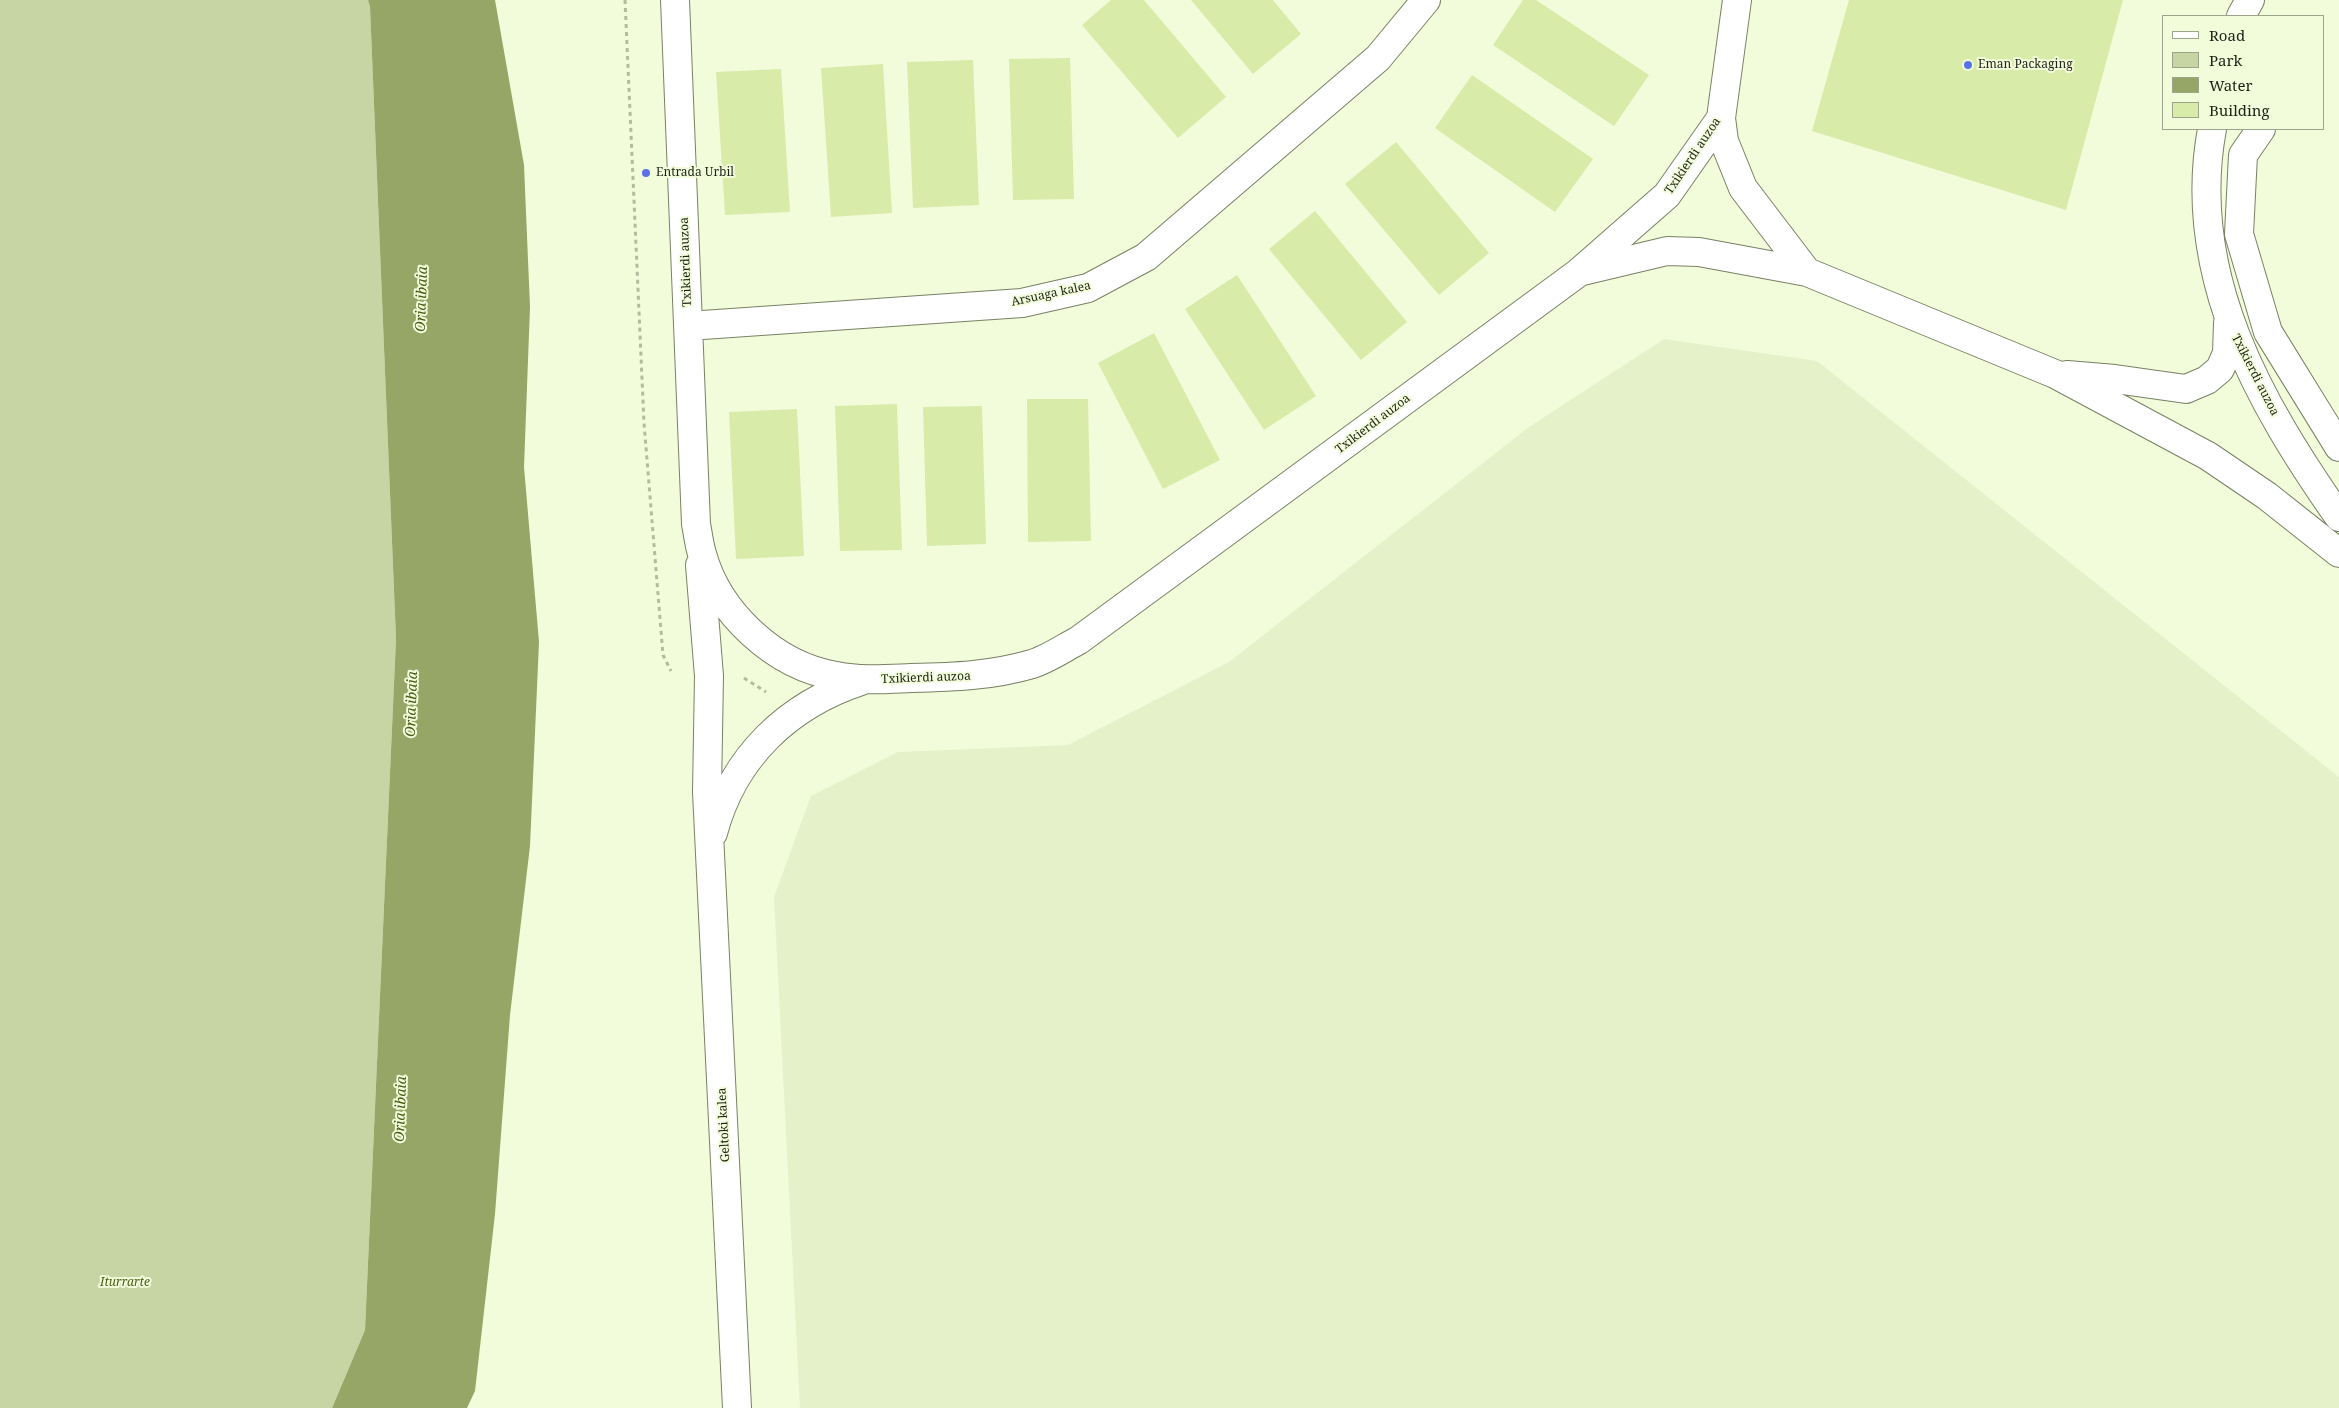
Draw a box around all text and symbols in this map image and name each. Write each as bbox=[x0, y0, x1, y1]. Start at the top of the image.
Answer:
legend bbox=[2162, 15, 2324, 130]
text: Road bbox=[2209, 25, 2245, 45]
text: Park bbox=[2209, 50, 2242, 70]
place label: Eman Packaging bbox=[1978, 58, 2073, 72]
marker: Eman Packaging bbox=[1962, 59, 1974, 71]
text: Water bbox=[2209, 75, 2252, 95]
text: Building bbox=[2209, 100, 2270, 120]
street label: Txikierdi auzoa bbox=[1662, 115, 1724, 197]
place label: Entrada Urbil bbox=[656, 166, 734, 180]
marker: Entrada Urbil bbox=[640, 167, 652, 179]
street label: Txikierdi auzoa bbox=[677, 217, 695, 307]
water label: Oria ibaia bbox=[412, 266, 432, 332]
street label: Arsuaga kalea bbox=[1010, 279, 1092, 309]
street label: Txikierdi auzoa bbox=[2228, 332, 2282, 418]
street label: Txikierdi auzoa bbox=[1333, 391, 1413, 457]
street label: Txikierdi auzoa bbox=[881, 669, 971, 687]
water label: Oria ibaia bbox=[402, 671, 422, 737]
water label: Oria ibaia bbox=[391, 1076, 411, 1142]
street label: Geltoki kalea bbox=[715, 1087, 733, 1163]
park label: Iturrarte bbox=[100, 1276, 150, 1290]

